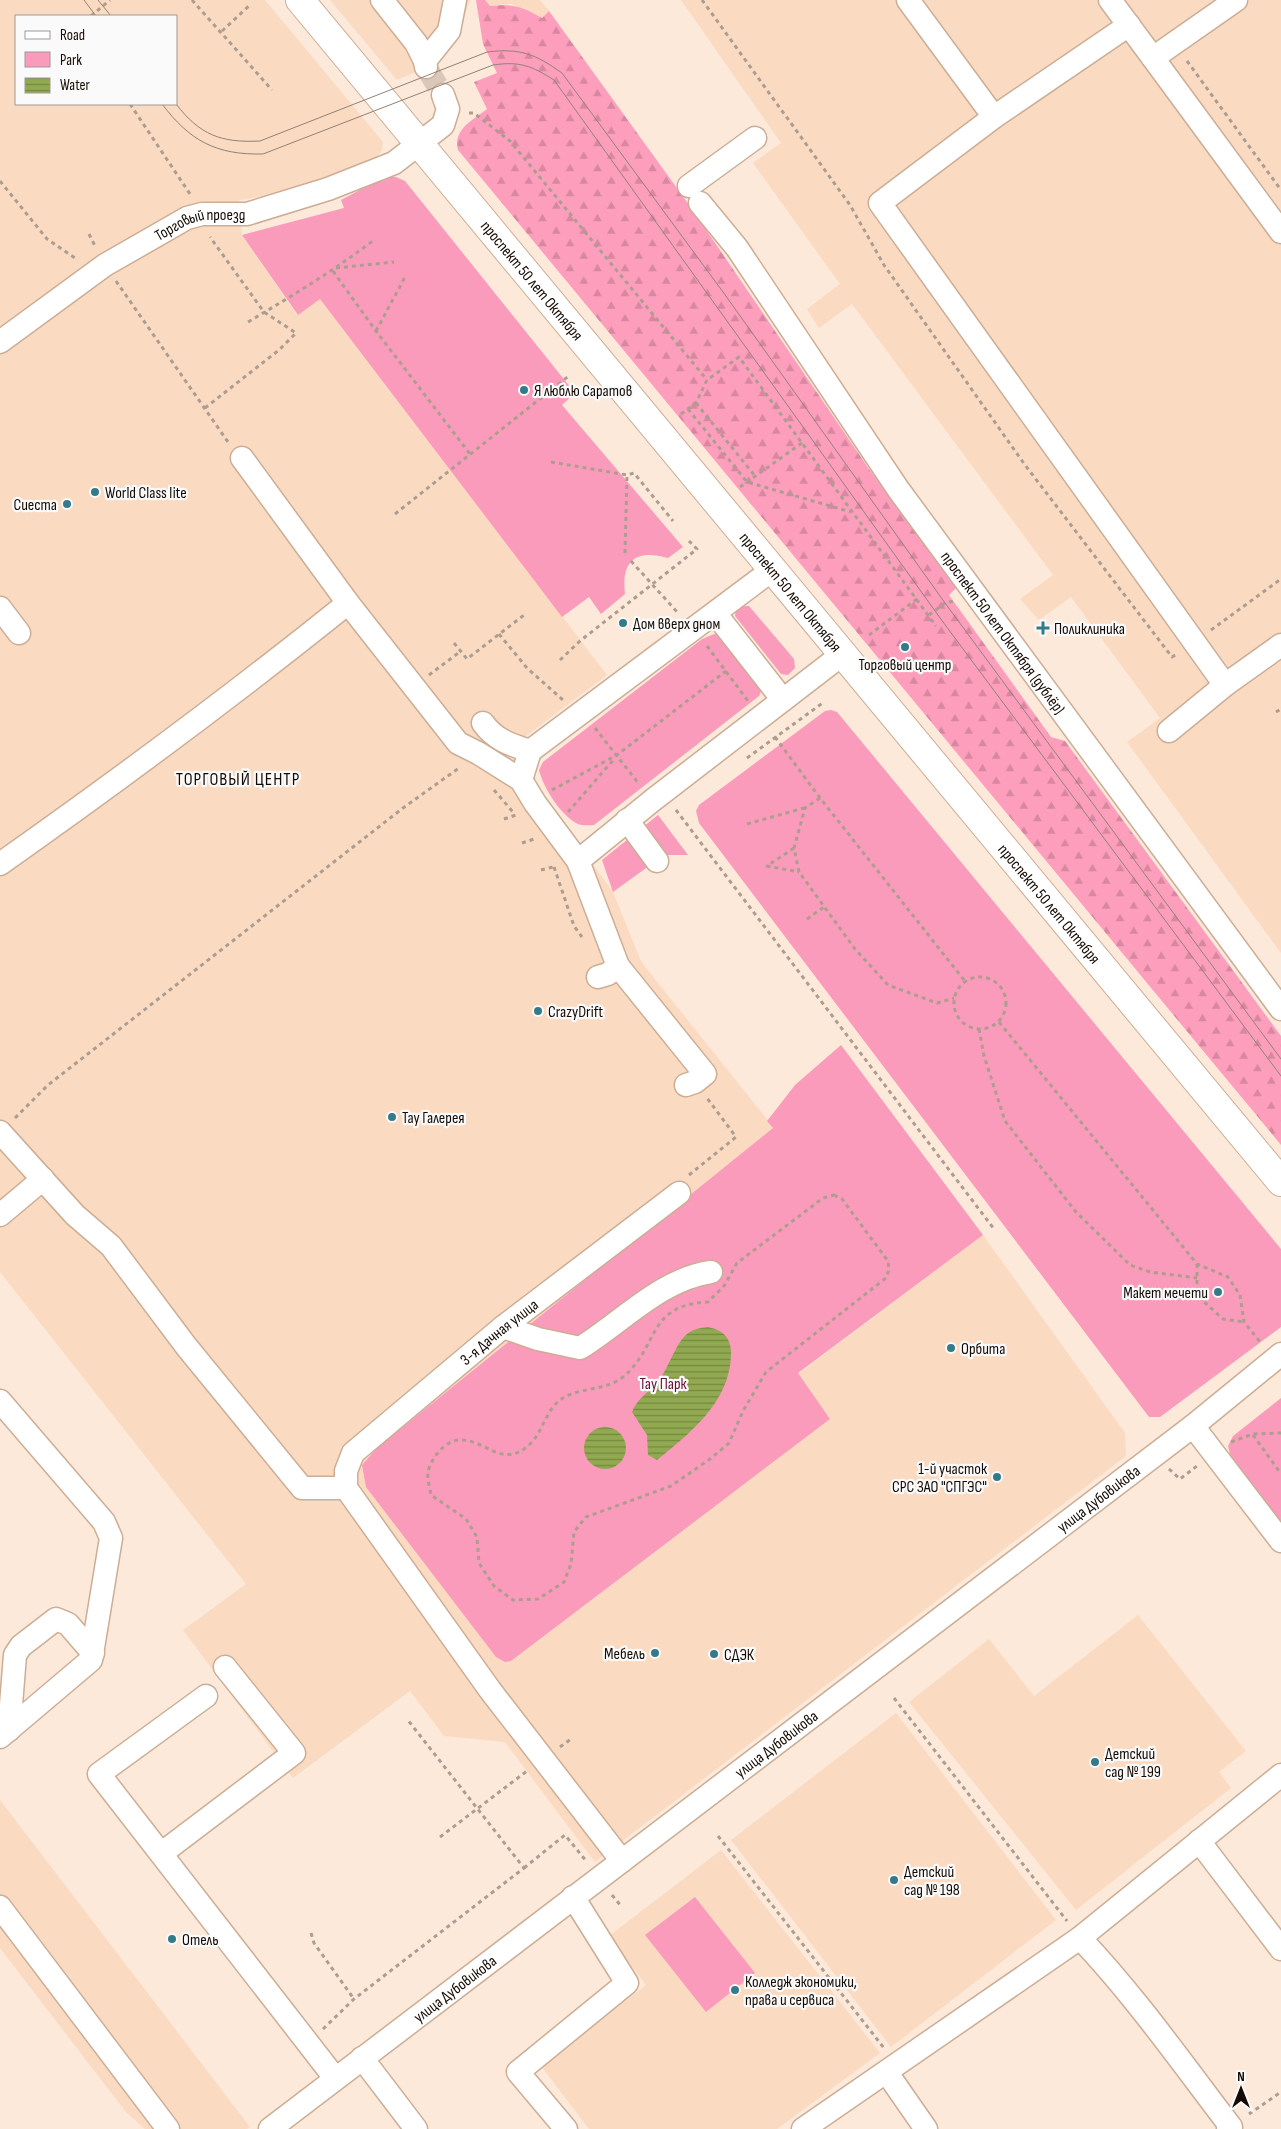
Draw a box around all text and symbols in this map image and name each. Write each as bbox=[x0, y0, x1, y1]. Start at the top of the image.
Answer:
legend bbox=[15, 15, 178, 105]
text: Road bbox=[60, 26, 85, 45]
text: Park bbox=[60, 51, 82, 70]
text: Water bbox=[60, 76, 91, 95]
street label: Торговый проезд bbox=[152, 206, 245, 246]
street label: проспект 50 лет Октября bbox=[476, 217, 586, 345]
place label: Я люблю Саратов bbox=[534, 382, 632, 401]
marker: Я люблю Саратов bbox=[518, 384, 530, 396]
place label: World Class lite bbox=[105, 484, 187, 503]
marker: World Class lite bbox=[89, 486, 101, 498]
place label: Сиеста bbox=[13, 496, 57, 515]
marker: Сиеста bbox=[61, 498, 73, 510]
street label: проспект 50 лет Октября bbox=[735, 529, 845, 656]
street label: проспект 50 лет Октября (дублёр) bbox=[936, 548, 1068, 718]
place label: Дом вверх дном bbox=[633, 615, 720, 634]
marker: Дом вверх дном bbox=[617, 617, 629, 629]
place label: Поликлиника bbox=[1054, 620, 1125, 639]
marker: Поликлиника bbox=[1036, 621, 1050, 635]
marker: Торговый центр bbox=[899, 641, 911, 653]
place label: Торговый центр bbox=[859, 656, 951, 675]
district label: ТОРГОВЫЙ ЦЕНТР bbox=[176, 769, 300, 790]
street label: проспект 50 лет Октября bbox=[994, 841, 1104, 968]
place label: CrazyDrift bbox=[548, 1003, 603, 1022]
marker: CrazyDrift bbox=[532, 1005, 544, 1017]
place label: Тау Галерея bbox=[402, 1109, 465, 1128]
marker: Тау Галерея bbox=[386, 1111, 398, 1123]
place label: Макет мечети bbox=[1123, 1284, 1208, 1303]
marker: Макет мечети bbox=[1212, 1286, 1224, 1298]
street label: 3-я Дачная улица bbox=[457, 1296, 542, 1370]
place label: Орбита bbox=[961, 1340, 1005, 1359]
marker: Орбита bbox=[945, 1342, 957, 1354]
park label: Тау Парк bbox=[639, 1375, 688, 1394]
place label: 1-й участок СРС ЗАО "СПГЭС" bbox=[892, 1460, 988, 1497]
street label: улица Дубовикова bbox=[1054, 1462, 1144, 1537]
marker: 1-й участок СРС ЗАО "СПГЭС" bbox=[991, 1471, 1003, 1483]
place label: Мебель bbox=[604, 1645, 645, 1664]
place label: СДЭК bbox=[724, 1646, 755, 1665]
marker: Мебель bbox=[649, 1647, 661, 1659]
marker: СДЭК bbox=[708, 1648, 720, 1660]
street label: улица Дубовикова bbox=[732, 1707, 822, 1782]
place label: Детский сад № 199 bbox=[1105, 1745, 1161, 1782]
marker: Детский сад № 199 bbox=[1089, 1756, 1101, 1768]
place label: Детский сад № 198 bbox=[904, 1863, 960, 1900]
marker: Детский сад № 198 bbox=[888, 1874, 900, 1886]
place label: Отель bbox=[182, 1931, 218, 1950]
marker: Отель bbox=[166, 1933, 178, 1945]
street label: улица Дубовикова bbox=[410, 1952, 501, 2027]
place label: Колледж экономики, права и сервиса bbox=[745, 1973, 857, 2010]
marker: Колледж экономики, права и сервиса bbox=[729, 1984, 741, 1996]
north arrow bbox=[1216, 2064, 1266, 2114]
text: N bbox=[1237, 2068, 1245, 2085]

